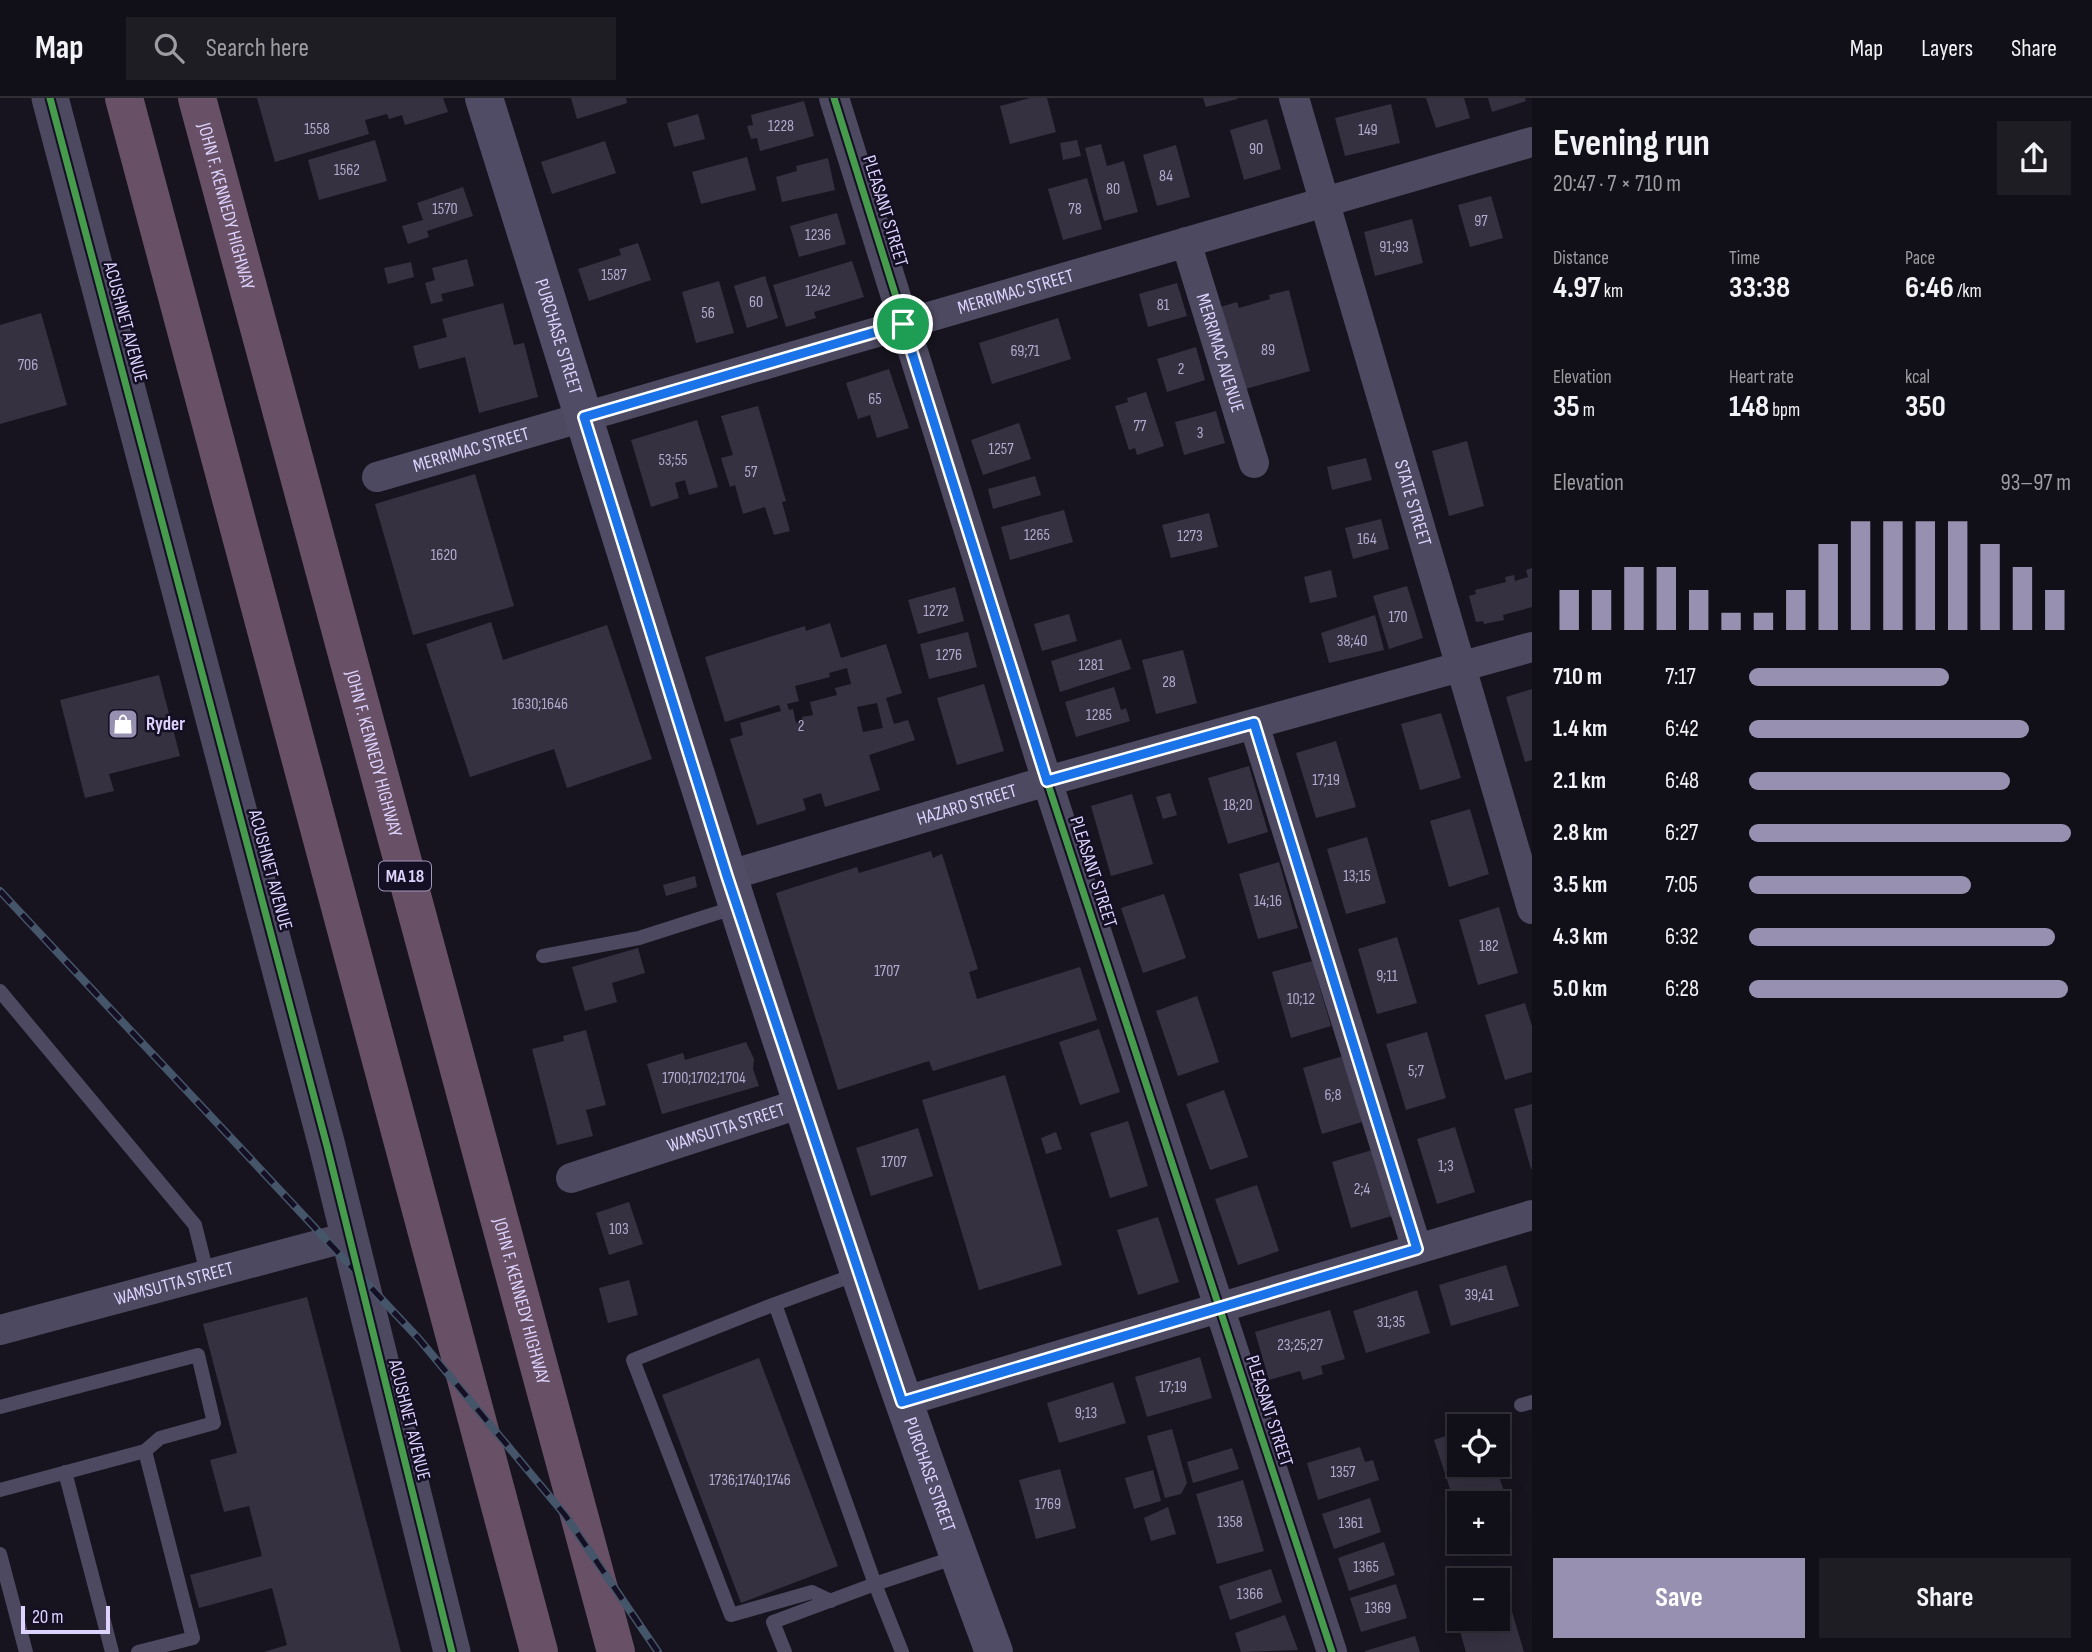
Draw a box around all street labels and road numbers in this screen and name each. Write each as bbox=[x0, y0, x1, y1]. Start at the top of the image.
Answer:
street label: JOHN F. KENNEDY HIGHWAY bbox=[192, 119, 260, 292]
street label: PLEASANT STREET bbox=[857, 152, 913, 270]
street label: ACUSHNET AVENUE bbox=[98, 258, 152, 385]
street label: MERRIMAC STREET bbox=[955, 264, 1077, 320]
street label: PURCHASE STREET bbox=[530, 276, 587, 398]
street label: MERRIMAC AVENUE bbox=[1191, 291, 1249, 415]
street label: MERRIMAC STREET bbox=[410, 422, 532, 477]
street label: STATE STREET bbox=[1389, 457, 1436, 549]
street label: JOHN F. KENNEDY HIGHWAY bbox=[340, 667, 407, 839]
street label: HAZARD STREET bbox=[914, 779, 1020, 831]
street label: ACUSHNET AVENUE bbox=[243, 806, 297, 933]
street label: PLEASANT STREET bbox=[1064, 814, 1122, 931]
road number: MA 18 bbox=[379, 862, 431, 890]
street label: WAMSUTTA STREET bbox=[664, 1098, 788, 1158]
street label: JOHN F. KENNEDY HIGHWAY bbox=[488, 1214, 555, 1387]
street label: WAMSUTTA STREET bbox=[112, 1257, 236, 1310]
street label: PLEASANT STREET bbox=[1240, 1353, 1298, 1470]
street label: ACUSHNET AVENUE bbox=[383, 1356, 435, 1483]
street label: PURCHASE STREET bbox=[899, 1414, 961, 1535]

